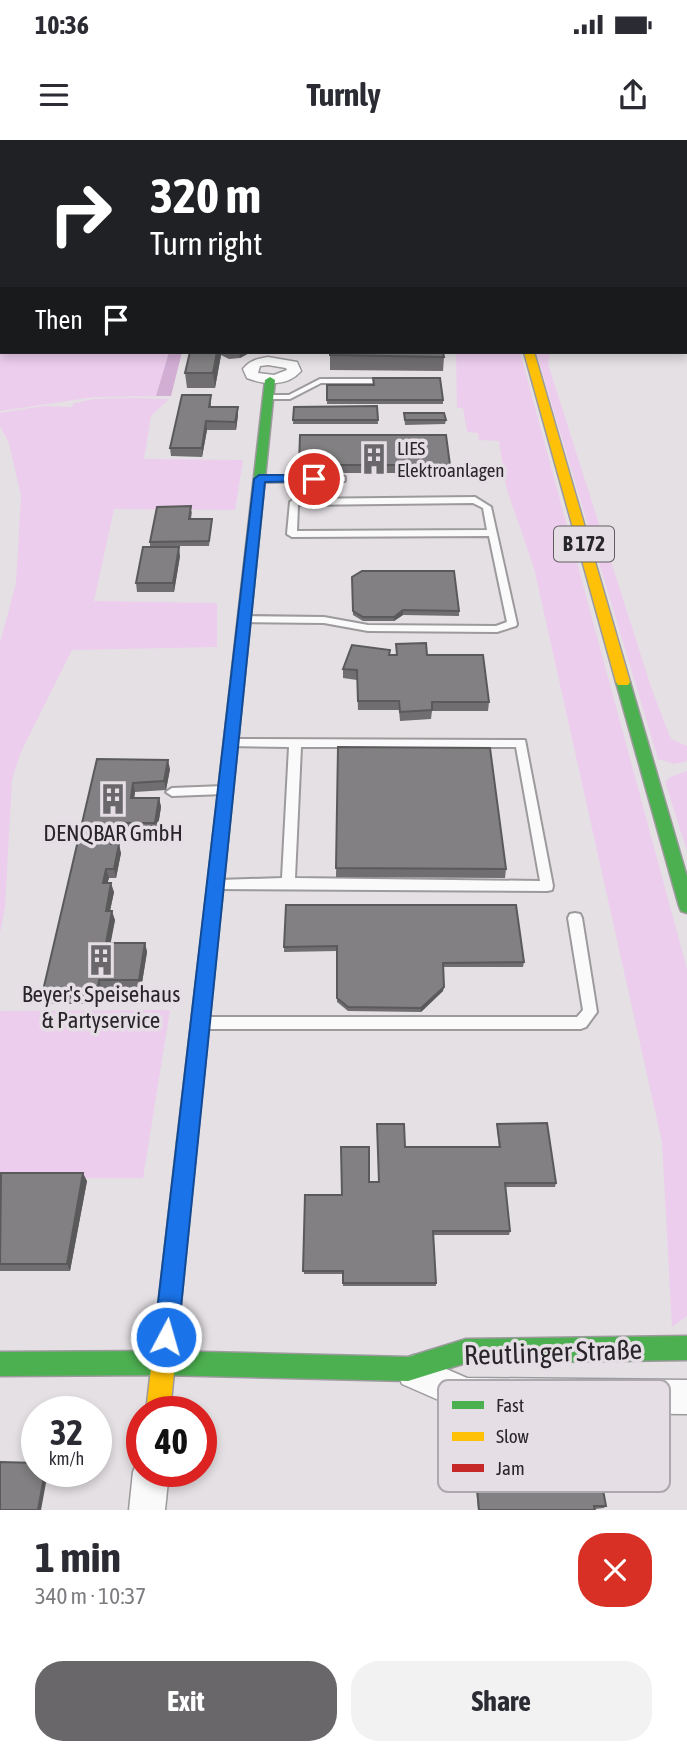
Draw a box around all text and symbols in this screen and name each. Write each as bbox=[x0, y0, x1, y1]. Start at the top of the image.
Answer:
text: 10:36 bbox=[35, 10, 89, 40]
icon: menu bbox=[35, 76, 73, 114]
text: Turnly bbox=[306, 76, 381, 113]
icon: share bbox=[614, 76, 652, 114]
text: 320 m bbox=[150, 167, 261, 223]
icon: right bbox=[35, 168, 126, 259]
text: Turn right bbox=[150, 225, 263, 262]
icon: arrive bbox=[97, 301, 135, 339]
text: Then bbox=[35, 305, 83, 335]
place label: LIES Elektroanlagen bbox=[397, 437, 504, 481]
building icon: LIES Elektroanlagen bbox=[357, 442, 391, 476]
pin bbox=[284, 449, 344, 509]
icon: arrive bbox=[295, 460, 333, 498]
road number: B 172 bbox=[554, 526, 614, 562]
building icon: DENQBAR GmbH bbox=[96, 782, 130, 816]
place label: DENQBAR GmbH bbox=[43, 820, 183, 846]
building icon: Beyer's Speisehaus & Partyservice bbox=[84, 943, 118, 977]
place label: Beyer's Speisehaus & Partyservice bbox=[22, 981, 180, 1033]
position arrow bbox=[129, 1300, 203, 1374]
street label: Reutlinger Straße bbox=[463, 1333, 643, 1371]
legend bbox=[438, 1380, 670, 1492]
text: Fast bbox=[496, 1394, 524, 1416]
speed limit sign: 40 bbox=[126, 1396, 217, 1487]
text: 32 bbox=[50, 1412, 83, 1452]
text: Slow bbox=[496, 1425, 530, 1447]
text: km/h bbox=[49, 1448, 84, 1469]
text: Jam bbox=[496, 1457, 525, 1479]
text: 1 min bbox=[35, 1533, 121, 1581]
button: close bbox=[578, 1533, 652, 1607]
text: 340 m · 10:37 bbox=[35, 1583, 146, 1609]
button: Exit bbox=[35, 1661, 337, 1741]
button: Share bbox=[351, 1661, 652, 1741]

